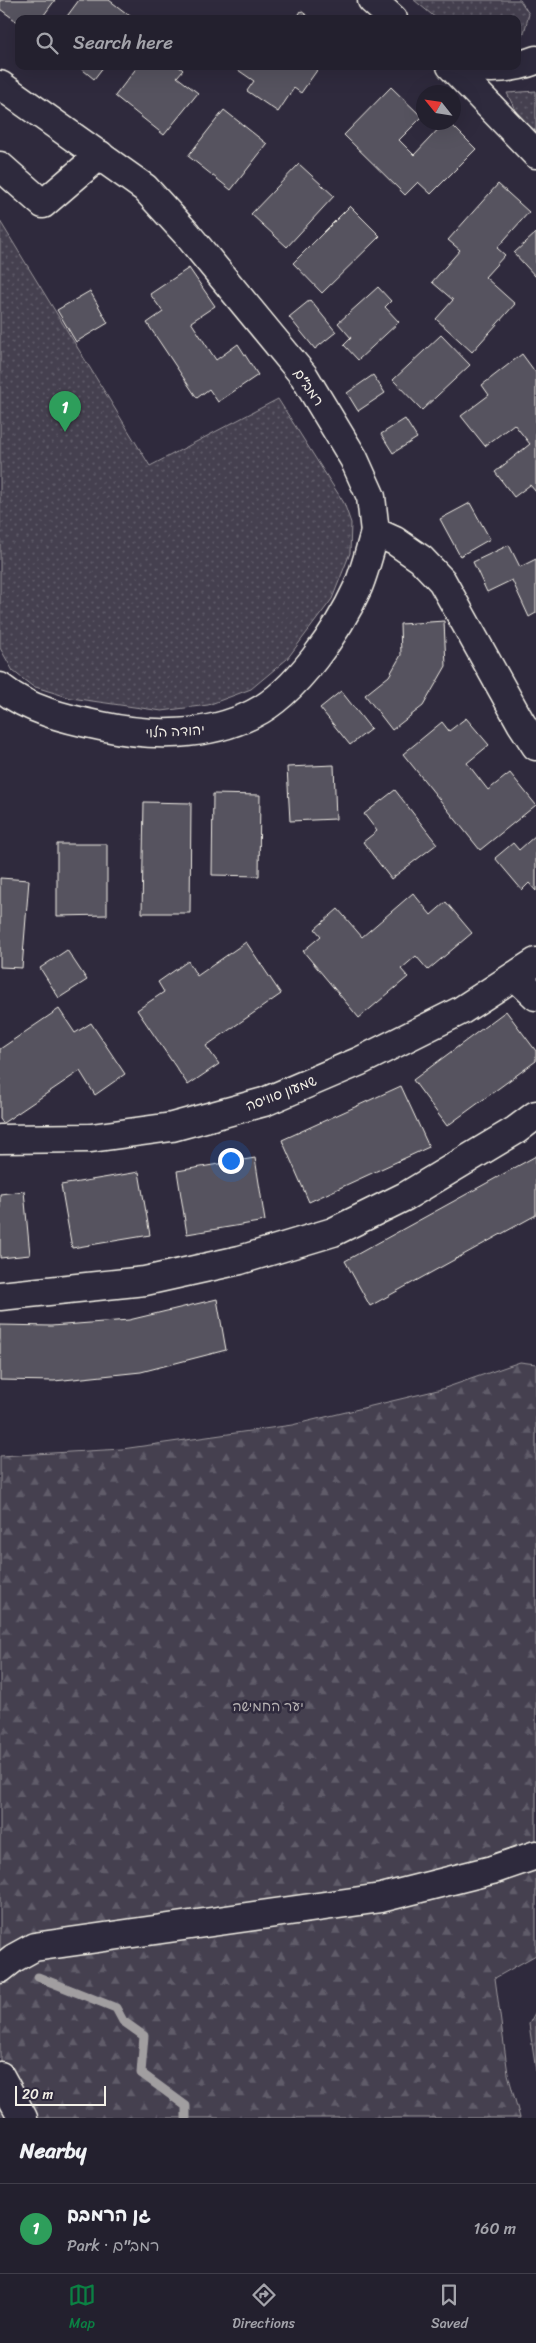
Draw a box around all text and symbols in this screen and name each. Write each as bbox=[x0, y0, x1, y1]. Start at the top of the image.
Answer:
search box bbox=[15, 15, 521, 70]
text: Search here bbox=[73, 26, 173, 59]
icon: search bbox=[33, 29, 61, 57]
north arrow bbox=[416, 85, 461, 130]
street label: רמב"ם bbox=[287, 363, 330, 411]
pin: 1 bbox=[49, 391, 81, 432]
street label: יהודה הלוי bbox=[145, 717, 205, 746]
street label: שמעון סוויסה bbox=[242, 1068, 320, 1118]
your location bbox=[218, 1148, 244, 1174]
park label: יער החמישה bbox=[232, 1694, 304, 1719]
text: 20 m bbox=[22, 2082, 53, 2107]
scale bar bbox=[15, 2083, 106, 2106]
text: Nearby bbox=[20, 2132, 86, 2170]
text: גן הרמבם bbox=[67, 2198, 151, 2231]
text: 1 bbox=[33, 2214, 39, 2243]
text: 160 m bbox=[473, 2214, 516, 2243]
text: Park · רמב"ם bbox=[67, 2231, 160, 2260]
tab: Map bbox=[68, 2281, 96, 2336]
tab: Directions bbox=[232, 2281, 295, 2336]
tab: Saved bbox=[431, 2281, 468, 2336]

